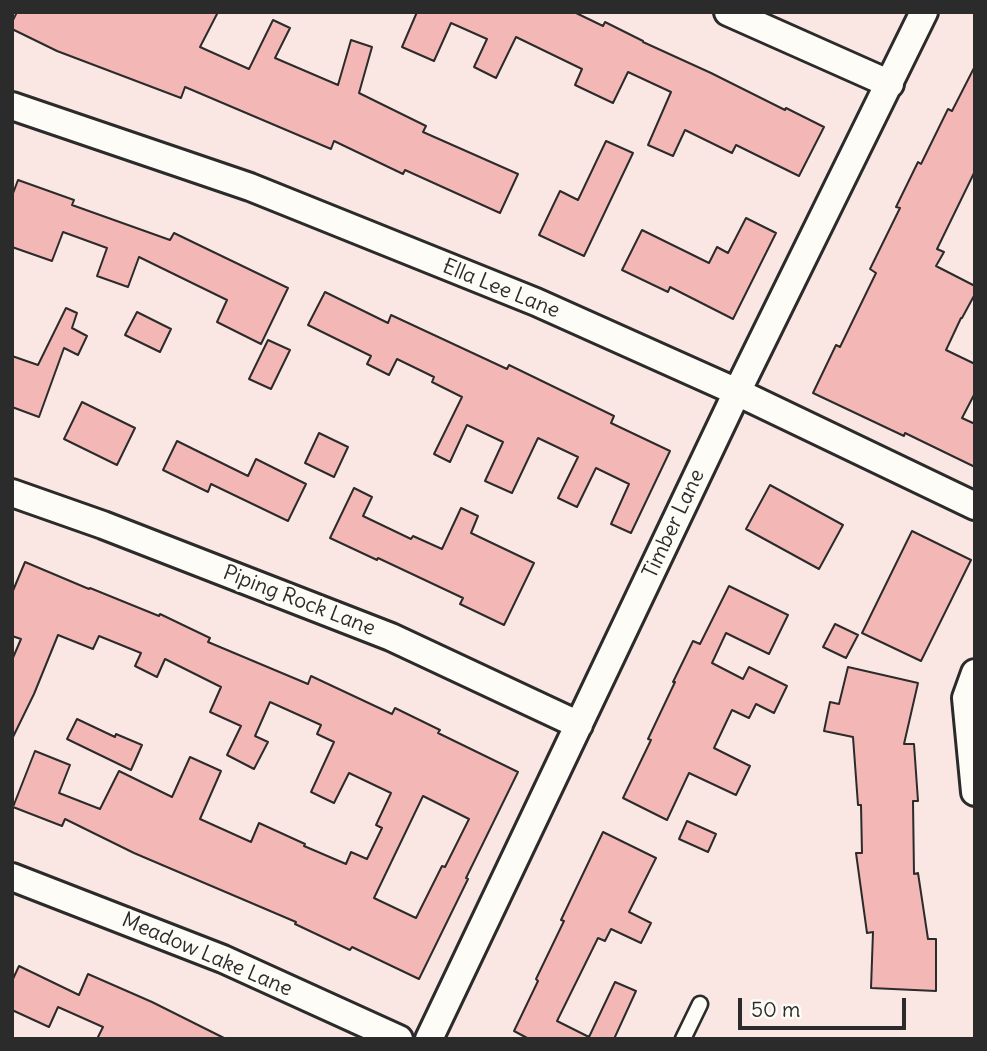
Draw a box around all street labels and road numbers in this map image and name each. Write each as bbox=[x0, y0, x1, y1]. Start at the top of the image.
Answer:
street label: Ella Lee Lane bbox=[439, 254, 563, 324]
street label: Timber Lane bbox=[638, 466, 710, 582]
street label: Piping Rock Lane bbox=[219, 560, 379, 642]
street label: Meadow Lake Lane bbox=[118, 908, 296, 1002]

